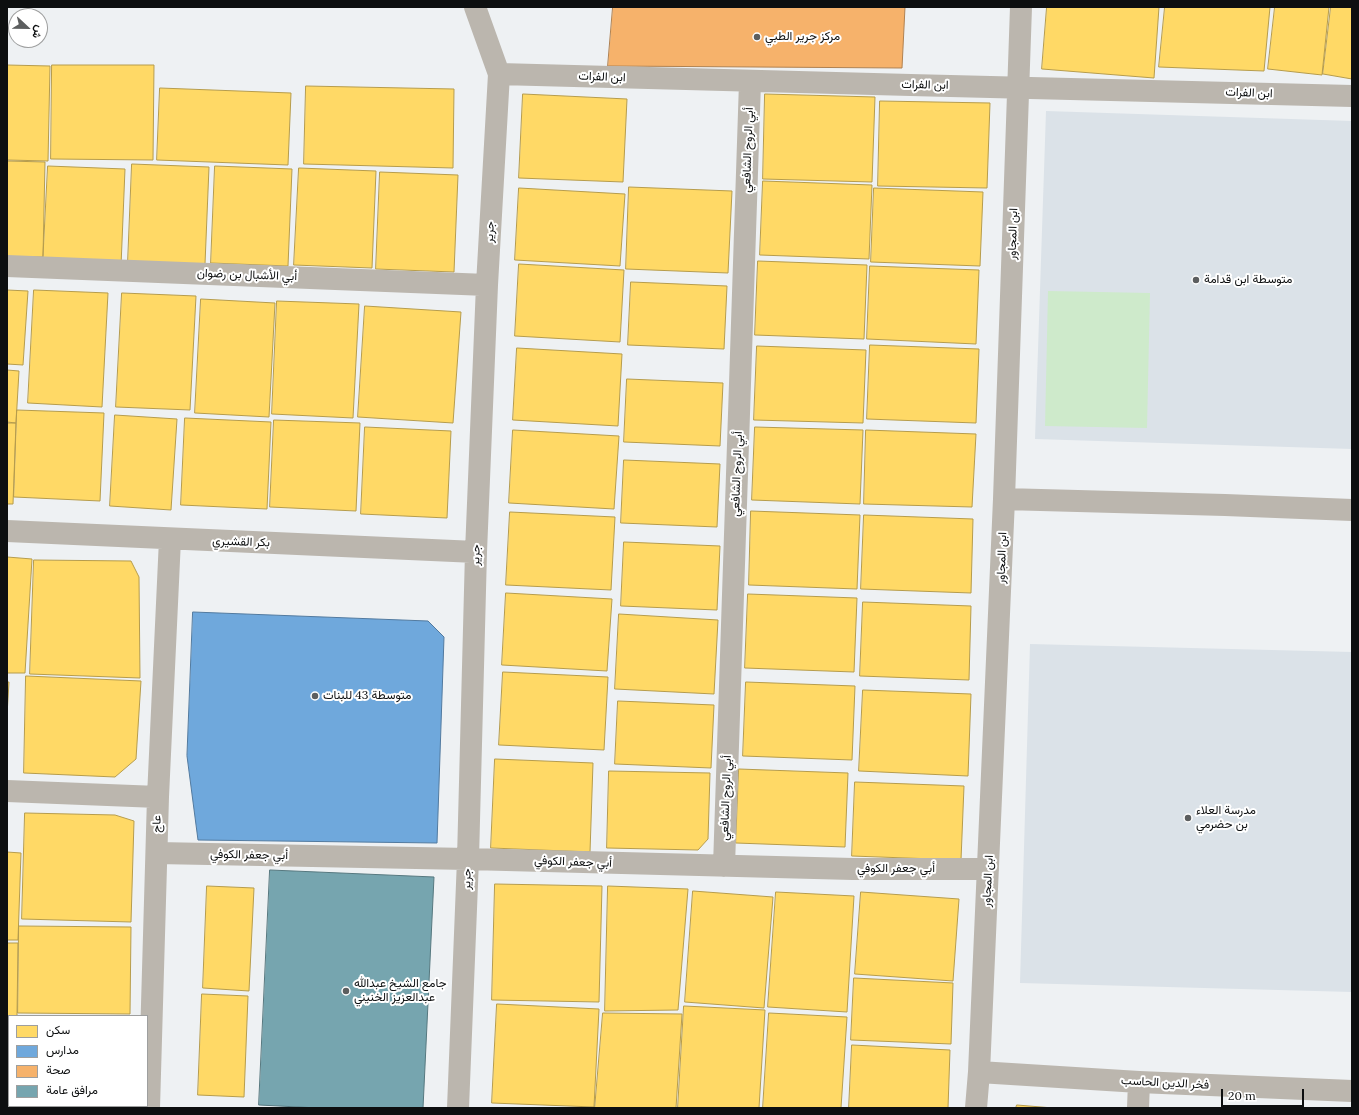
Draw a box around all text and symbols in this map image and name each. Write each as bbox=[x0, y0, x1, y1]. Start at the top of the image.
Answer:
north arrow bbox=[8, 8, 48, 48]
text: ش bbox=[29, 23, 47, 41]
place label: مركز جرير الطبي bbox=[765, 30, 840, 44]
marker: مركز جرير الطبي bbox=[752, 32, 762, 42]
street label: ابن الفرات bbox=[578, 69, 626, 85]
street label: ابن الفرات bbox=[901, 77, 949, 93]
street label: ابن الفرات bbox=[1225, 85, 1273, 101]
street label: أبي الروح الشافعي bbox=[739, 107, 757, 193]
street label: ابن المجاور bbox=[1005, 208, 1021, 260]
street label: جرير bbox=[482, 221, 498, 243]
street label: أبي الأشبال بن رضوان bbox=[197, 266, 297, 284]
place label: متوسطة ابن قدامة bbox=[1204, 273, 1292, 287]
marker: متوسطة ابن قدامة bbox=[1191, 275, 1201, 285]
street label: أبي الروح الشافعي bbox=[728, 431, 746, 517]
street label: ابن المجاور bbox=[994, 532, 1010, 584]
street label: بكر القشيري bbox=[212, 534, 270, 550]
street label: جرير bbox=[468, 544, 484, 566]
place label: متوسطة 43 للبنات bbox=[323, 689, 411, 703]
marker: متوسطة 43 للبنات bbox=[310, 691, 320, 701]
street label: أبي الروح الشافعي bbox=[717, 755, 735, 841]
place label: مدرسة العلاء بن حضرمي bbox=[1196, 804, 1256, 832]
marker: مدرسة العلاء بن حضرمي bbox=[1183, 813, 1193, 823]
street label: عاج bbox=[150, 815, 164, 833]
street label: أبي جعفر الكوفي bbox=[210, 847, 288, 863]
street label: أبي جعفر الكوفي bbox=[534, 853, 612, 871]
street label: ابن المجاور bbox=[979, 855, 997, 907]
street label: أبي جعفر الكوفي bbox=[857, 862, 935, 876]
street label: جرير bbox=[459, 868, 475, 890]
place label: جامع الشيخ عبدالله عبدالعزيز الخنيني bbox=[354, 977, 447, 1005]
marker: جامع الشيخ عبدالله عبدالعزيز الخنيني bbox=[341, 986, 351, 996]
legend bbox=[8, 1015, 148, 1107]
text: سكن bbox=[46, 1022, 70, 1037]
text: مدارس bbox=[46, 1042, 79, 1057]
text: صحة bbox=[46, 1062, 70, 1077]
street label: فخر الدين الحاسب bbox=[1121, 1074, 1209, 1092]
scale bar bbox=[1223, 1081, 1306, 1107]
text: مرافق عامة bbox=[46, 1082, 98, 1097]
text: 20 m bbox=[1228, 1088, 1256, 1103]

